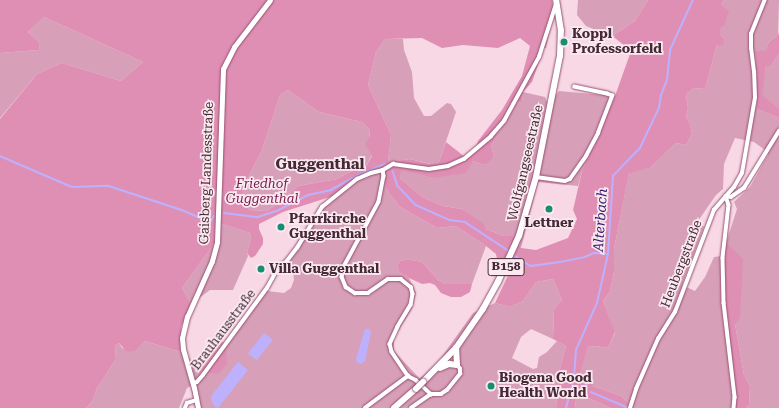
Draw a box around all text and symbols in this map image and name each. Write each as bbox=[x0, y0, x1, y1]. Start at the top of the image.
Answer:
place label: Koppl Professorfeld bbox=[572, 27, 662, 58]
marker: Koppl Professorfeld bbox=[559, 37, 569, 47]
street label: Gaisberg Landesstraße bbox=[197, 101, 217, 245]
street label: Wolfgangseestraße bbox=[505, 104, 547, 222]
district label: Guggenthal bbox=[276, 156, 364, 174]
park label: Friedhof Guggenthal bbox=[226, 177, 298, 208]
water label: Alterbach bbox=[589, 188, 611, 252]
marker: Lettner bbox=[544, 204, 554, 214]
place label: Pfarrkirche Guggenthal bbox=[289, 212, 366, 243]
place label: Lettner bbox=[524, 215, 574, 231]
street label: Heubergstraße bbox=[658, 218, 706, 310]
marker: Pfarrkirche Guggenthal bbox=[276, 222, 286, 232]
road number: B158 bbox=[487, 257, 525, 277]
place label: Villa Guggenthal bbox=[269, 261, 379, 277]
marker: Villa Guggenthal bbox=[256, 264, 266, 274]
street label: Brauhausstraße bbox=[189, 287, 259, 373]
place label: Biogena Good Health World bbox=[499, 371, 592, 402]
marker: Biogena Good Health World bbox=[486, 381, 496, 391]

